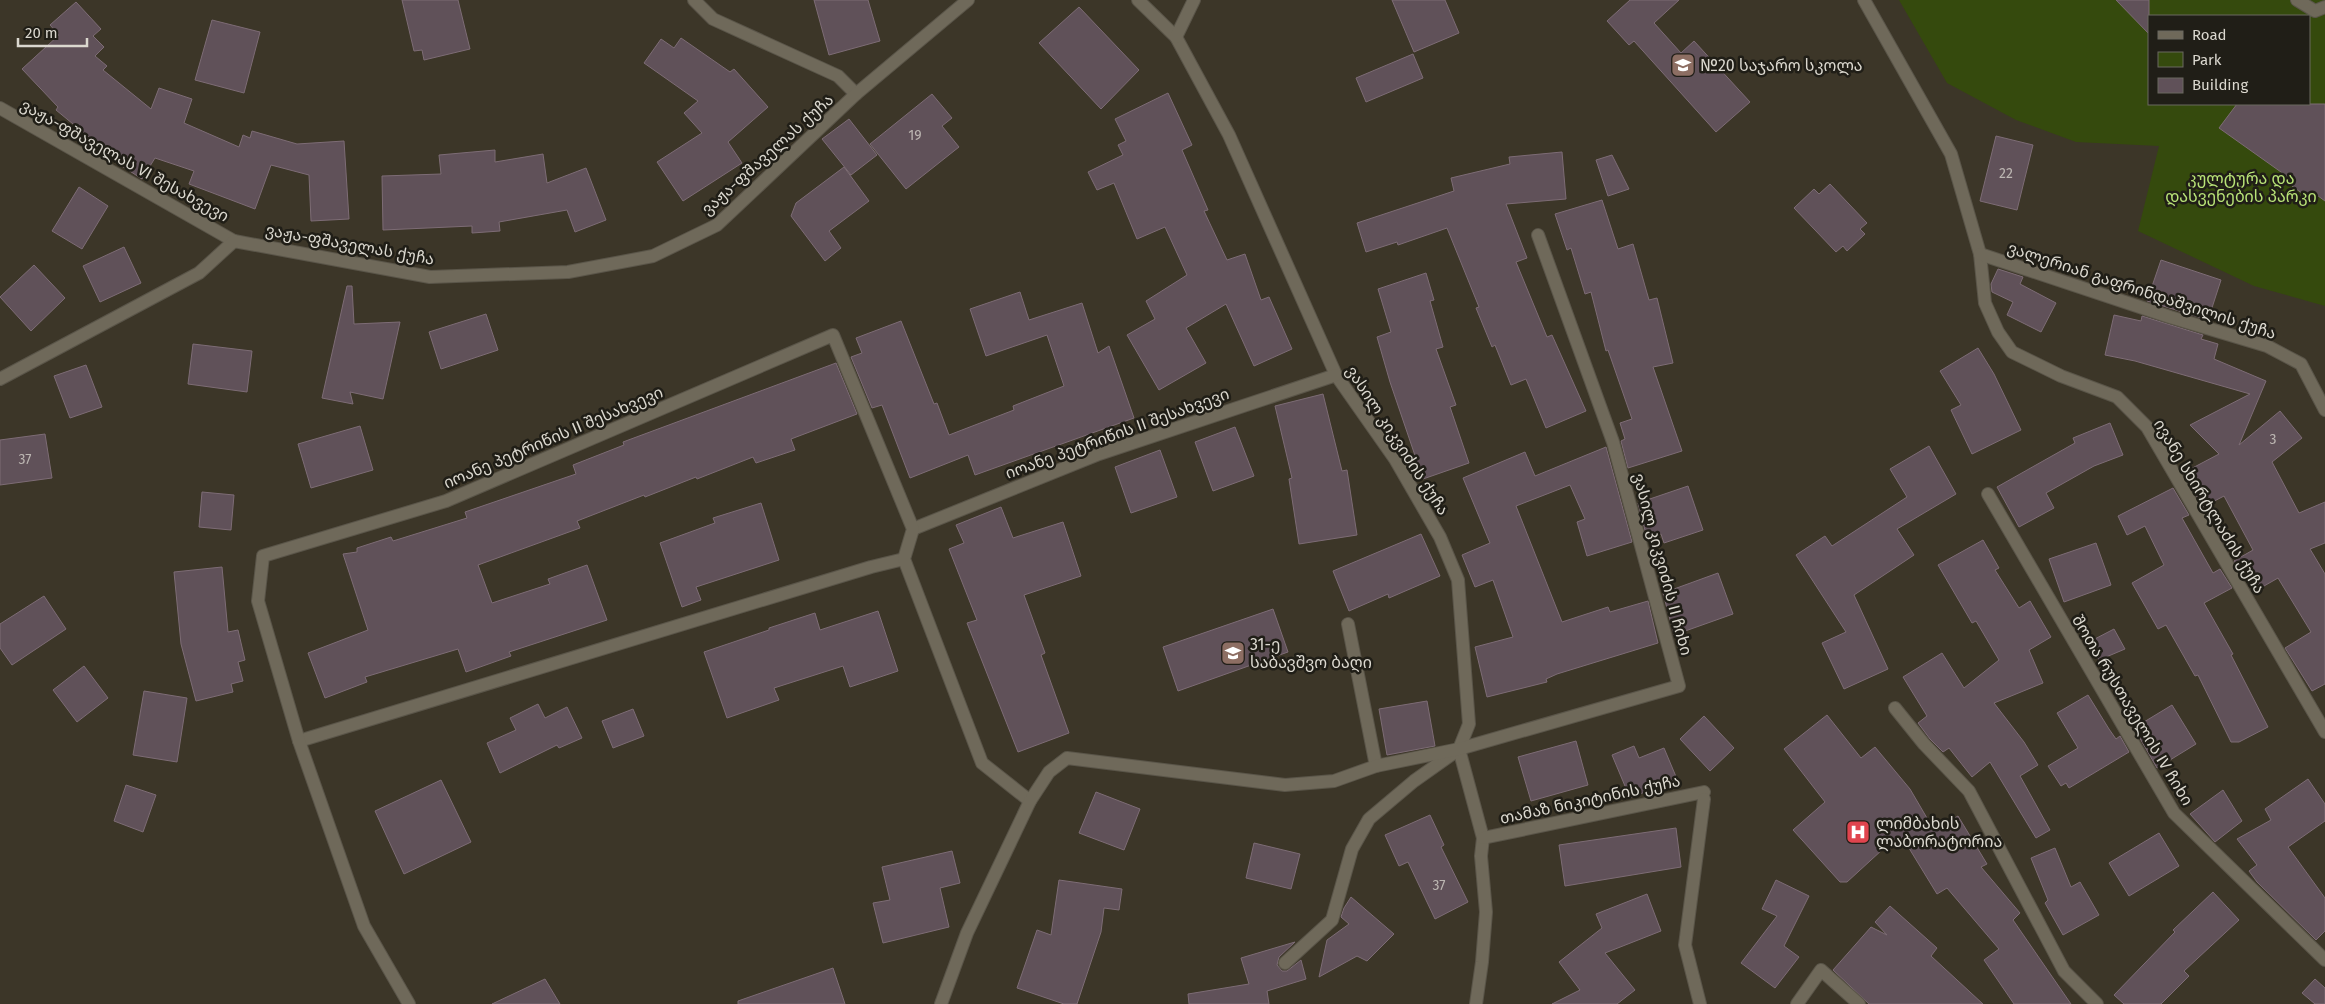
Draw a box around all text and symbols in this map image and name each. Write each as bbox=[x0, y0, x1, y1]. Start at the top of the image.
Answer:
scale bar bbox=[18, 15, 86, 47]
legend bbox=[2148, 15, 2310, 105]
text: 20 m bbox=[25, 24, 58, 42]
text: Road bbox=[2192, 26, 2227, 44]
text: Park bbox=[2192, 51, 2222, 69]
school or university icon: №20 საჯარო სკოლა bbox=[1670, 52, 1696, 78]
place label: №20 საჯარო სკოლა bbox=[1700, 56, 1863, 76]
text: Building bbox=[2192, 76, 2248, 94]
street label: ვაჟა-ფშაველას ქუჩა bbox=[697, 90, 838, 219]
street label: ვაჟა-ფშაველას VI შესახვევი bbox=[17, 95, 232, 227]
house number: 19 bbox=[908, 127, 922, 144]
house number: 22 bbox=[1999, 165, 2013, 182]
park label: კულტურა და დასვენების პარკი bbox=[2165, 169, 2317, 207]
street label: ვაჟა-ფშაველას ქუჩა bbox=[264, 220, 436, 270]
street label: ვალერიან გაფრინდაშვილის ქუჩა bbox=[2005, 238, 2278, 344]
street label: ვასილ კიკვიძის ქუჩა bbox=[1341, 362, 1453, 519]
street label: იოანე პეტრიწის II შესახვევი bbox=[441, 382, 666, 492]
street label: იოანე პეტრიწის II შესახვევი bbox=[1003, 384, 1232, 483]
street label: ივანე სხირტლაძის ქუჩა bbox=[2149, 416, 2269, 597]
house number: 3 bbox=[2270, 431, 2277, 448]
house number: 37 bbox=[18, 451, 32, 468]
street label: ვასილ კიკვიძის II ჩიხი bbox=[1628, 471, 1696, 658]
street label: შოთა რუსთაველის IV ჩიხი bbox=[2067, 612, 2197, 809]
place label: 31-ე საბავშვო ბაღი bbox=[1250, 635, 1372, 672]
school or university icon: 31-ე საბავშვო ბაღი bbox=[1220, 640, 1246, 666]
street label: თამაზ ნიკიტინის ქუჩა bbox=[1498, 771, 1682, 828]
place label: ლიმბახის ლაბორატორია bbox=[1876, 814, 2002, 852]
hospital icon: ლიმბახის ლაბორატორია bbox=[1845, 819, 1871, 845]
house number: 37 bbox=[1432, 877, 1446, 894]

